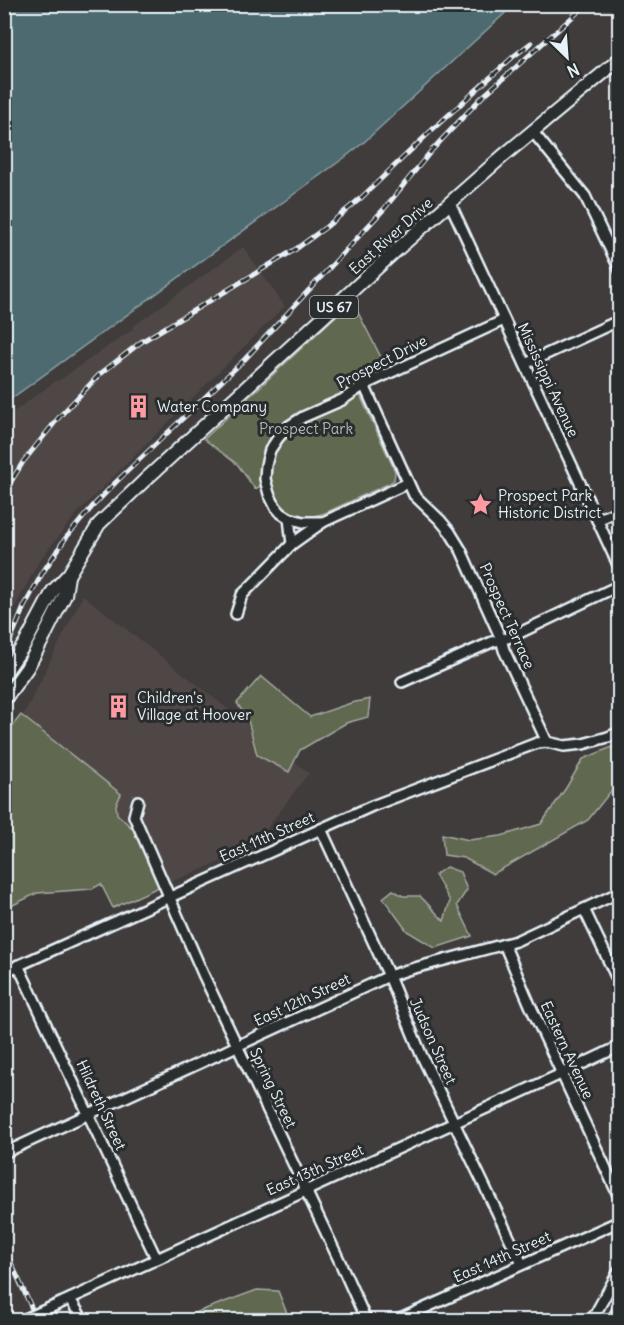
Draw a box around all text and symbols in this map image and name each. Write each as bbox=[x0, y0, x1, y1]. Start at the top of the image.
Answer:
north arrow bbox=[537, 27, 597, 87]
text: N bbox=[564, 59, 583, 82]
street label: East River Drive bbox=[345, 193, 436, 278]
road number: US 67 bbox=[310, 296, 358, 318]
street label: Mississippi Avenue bbox=[514, 320, 583, 440]
street label: Prospect Drive bbox=[334, 331, 430, 392]
building icon: Water Company bbox=[126, 394, 152, 420]
place label: Water Company bbox=[157, 397, 267, 416]
park label: Prospect Park bbox=[259, 419, 353, 438]
place label: Prospect Park Historic District bbox=[498, 486, 601, 522]
place icon: Prospect Park Historic District bbox=[467, 492, 493, 518]
street label: Prospect Terrace bbox=[476, 560, 539, 672]
place label: Children's Village at Hoover bbox=[137, 688, 251, 724]
building icon: Children's Village at Hoover bbox=[106, 694, 132, 720]
street label: East 11th Street bbox=[216, 807, 317, 866]
street label: East 12th Street bbox=[251, 969, 353, 1030]
street label: Judson Street bbox=[406, 995, 461, 1087]
street label: Eastern Avenue bbox=[537, 998, 598, 1102]
street label: Spring Street bbox=[246, 1045, 301, 1131]
street label: Hildreth Street bbox=[72, 1057, 131, 1153]
street label: East 13th Street bbox=[263, 1140, 366, 1199]
street label: East 14th Street bbox=[450, 1227, 553, 1286]

